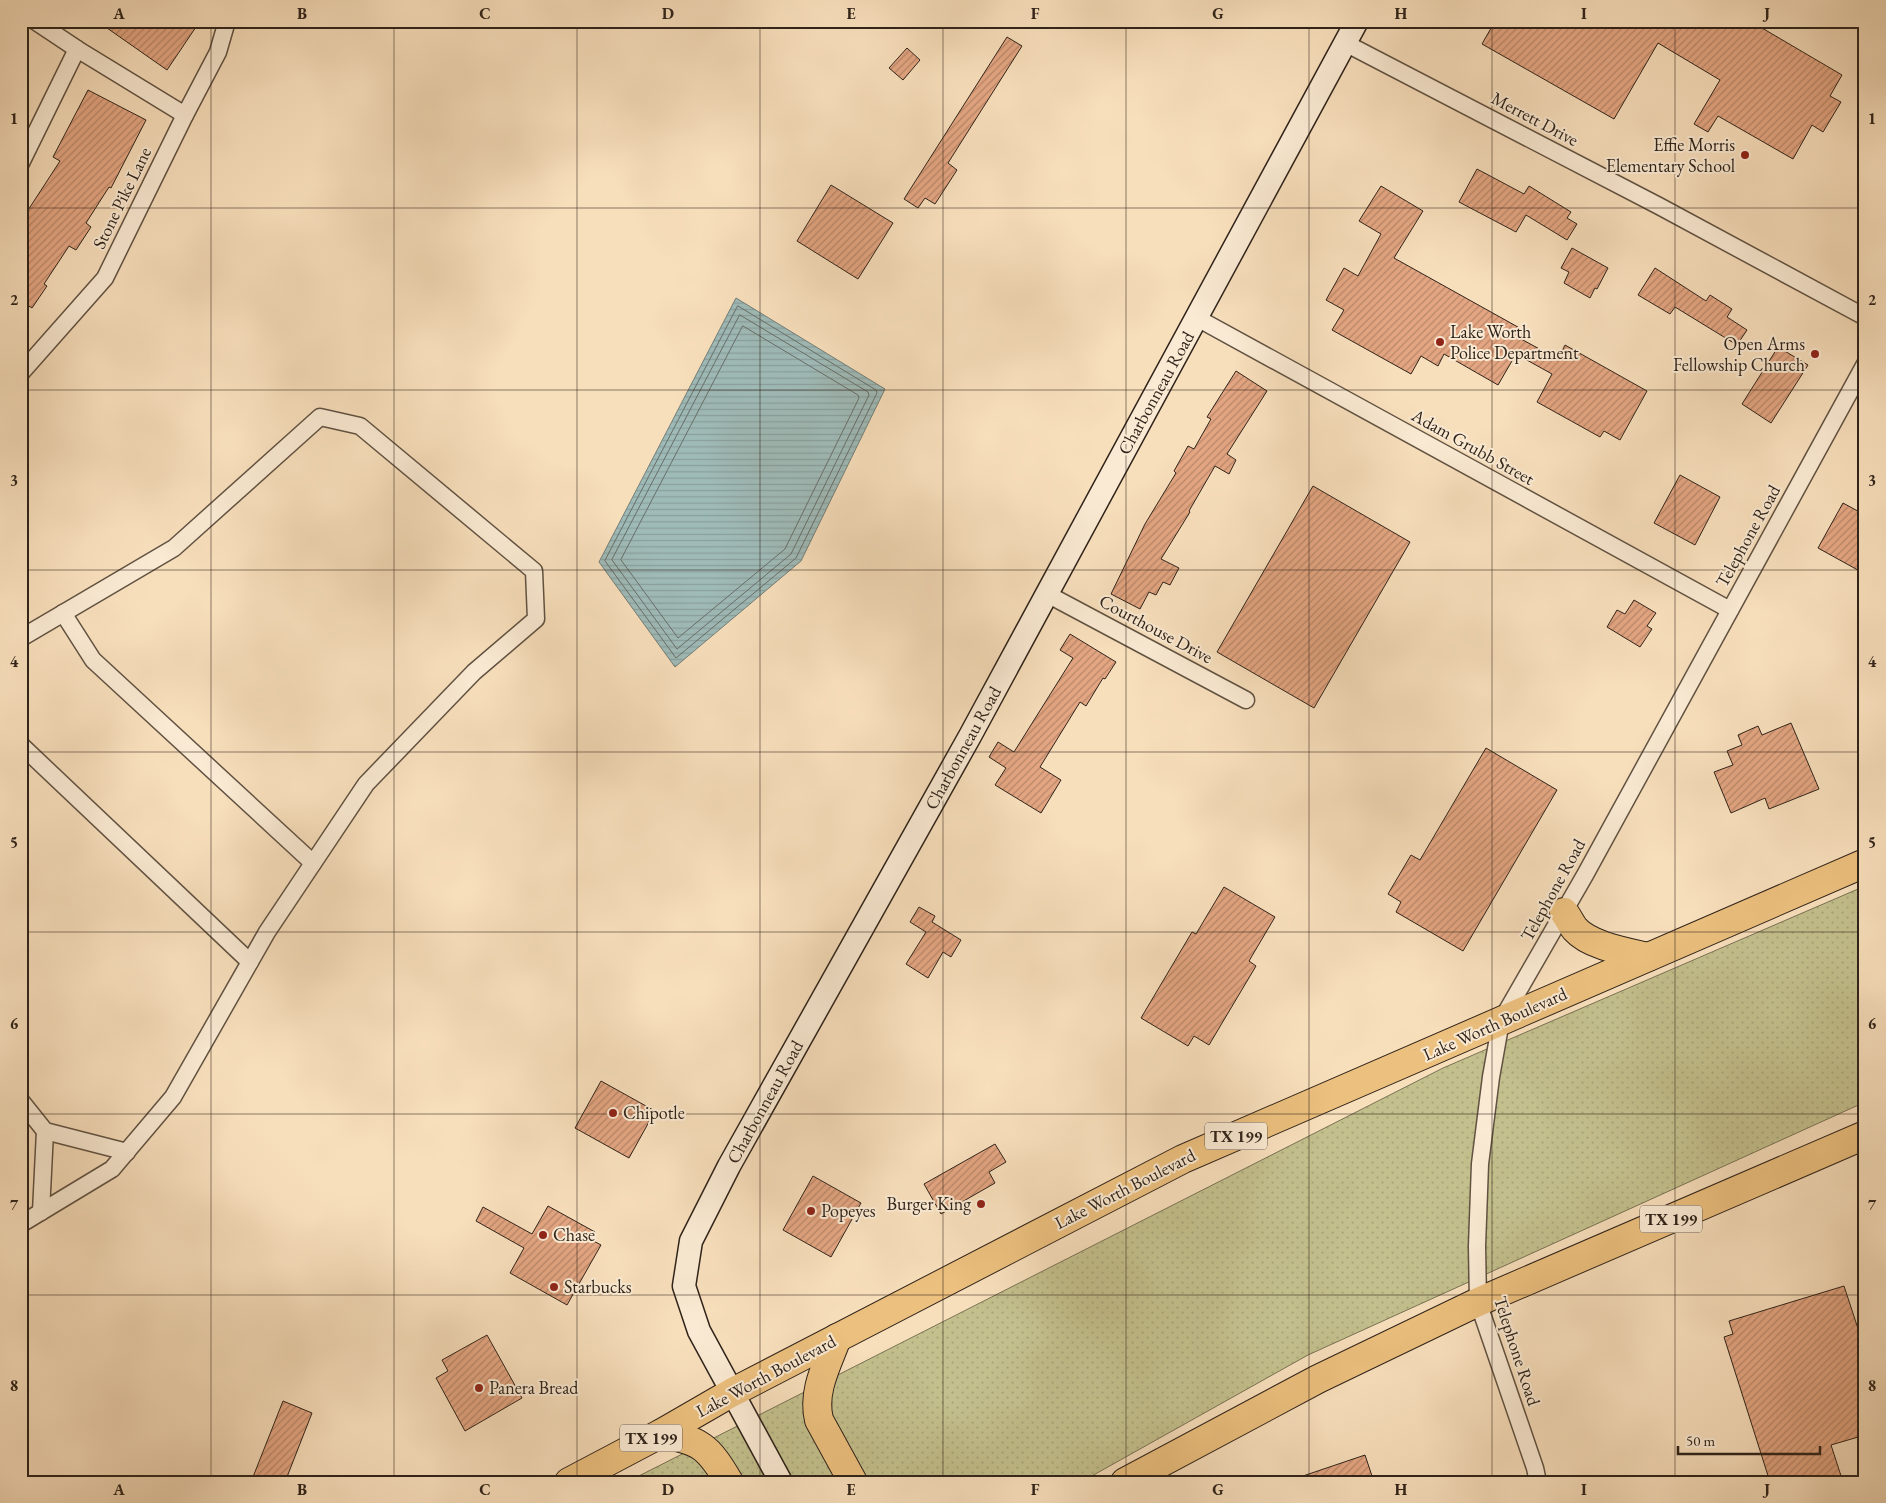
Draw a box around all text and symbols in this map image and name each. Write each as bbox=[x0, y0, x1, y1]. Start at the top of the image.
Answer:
text: A bbox=[112, 3, 125, 24]
text: B bbox=[297, 3, 307, 24]
text: C bbox=[479, 3, 491, 24]
text: D bbox=[662, 3, 674, 24]
text: E bbox=[846, 3, 856, 24]
text: F bbox=[1031, 3, 1040, 24]
text: G bbox=[1212, 3, 1224, 24]
text: H bbox=[1395, 3, 1408, 24]
text: I bbox=[1581, 3, 1587, 24]
text: J bbox=[1762, 3, 1770, 24]
street label: Merrett Drive bbox=[1488, 86, 1583, 151]
text: 1 bbox=[10, 108, 18, 129]
text: 1 bbox=[1868, 108, 1876, 129]
place label: Effie Morris Elementary School bbox=[1606, 133, 1735, 177]
street label: Stone Pike Lane bbox=[87, 143, 156, 253]
marker: Effie Morris Elementary School bbox=[1739, 149, 1751, 161]
text: 2 bbox=[10, 289, 19, 310]
text: 2 bbox=[1868, 289, 1877, 310]
place label: Lake Worth Police Department bbox=[1450, 320, 1579, 364]
street label: Charbonneau Road bbox=[1112, 326, 1199, 458]
place label: Open Arms Fellowship Church bbox=[1673, 332, 1805, 376]
marker: Lake Worth Police Department bbox=[1434, 336, 1446, 348]
marker: Open Arms Fellowship Church bbox=[1809, 348, 1821, 360]
street label: Adam Grubb Street bbox=[1407, 403, 1539, 490]
text: 3 bbox=[10, 470, 18, 491]
text: 3 bbox=[1868, 470, 1876, 491]
street label: Telephone Road bbox=[1710, 480, 1786, 591]
street label: Courthouse Drive bbox=[1095, 589, 1217, 668]
text: 4 bbox=[10, 651, 19, 672]
text: 4 bbox=[1868, 651, 1877, 672]
street label: Charbonneau Road bbox=[919, 681, 1006, 813]
text: 5 bbox=[10, 832, 18, 853]
text: 5 bbox=[1868, 832, 1876, 853]
street label: Telephone Road bbox=[1515, 834, 1591, 945]
street label: Lake Worth Boulevard bbox=[1419, 981, 1571, 1066]
text: 6 bbox=[10, 1013, 19, 1034]
text: 6 bbox=[1868, 1013, 1877, 1034]
street label: Charbonneau Road bbox=[721, 1035, 808, 1167]
place label: Chipotle bbox=[623, 1101, 685, 1124]
marker: Chipotle bbox=[607, 1107, 619, 1119]
road number: TX 199 bbox=[1205, 1122, 1267, 1150]
street label: Lake Worth Boulevard bbox=[1050, 1143, 1200, 1234]
place label: Burger King bbox=[886, 1192, 971, 1215]
text: 7 bbox=[10, 1194, 19, 1215]
text: 7 bbox=[1868, 1194, 1877, 1215]
marker: Burger King bbox=[975, 1198, 987, 1210]
place label: Popeyes bbox=[821, 1199, 876, 1222]
marker: Popeyes bbox=[805, 1205, 817, 1217]
road number: TX 199 bbox=[1640, 1206, 1702, 1232]
place label: Chase bbox=[553, 1223, 595, 1246]
marker: Chase bbox=[537, 1229, 549, 1241]
place label: Starbucks bbox=[564, 1275, 632, 1298]
marker: Starbucks bbox=[548, 1281, 560, 1293]
street label: Telephone Road bbox=[1489, 1293, 1546, 1409]
street label: Lake Worth Boulevard bbox=[692, 1329, 840, 1422]
text: 8 bbox=[10, 1375, 18, 1396]
text: 8 bbox=[1868, 1375, 1876, 1396]
place label: Panera Bread bbox=[489, 1376, 579, 1399]
marker: Panera Bread bbox=[473, 1382, 485, 1394]
scale bar bbox=[1678, 1423, 1821, 1455]
road number: TX 199 bbox=[620, 1425, 682, 1452]
text: 50 m bbox=[1686, 1431, 1715, 1450]
text: A bbox=[112, 1479, 125, 1500]
text: B bbox=[297, 1479, 307, 1500]
text: C bbox=[479, 1479, 491, 1500]
text: D bbox=[662, 1479, 674, 1500]
text: E bbox=[846, 1479, 856, 1500]
text: F bbox=[1031, 1479, 1040, 1500]
text: G bbox=[1212, 1479, 1224, 1500]
text: H bbox=[1395, 1479, 1408, 1500]
text: I bbox=[1581, 1479, 1587, 1500]
text: J bbox=[1762, 1479, 1770, 1500]

